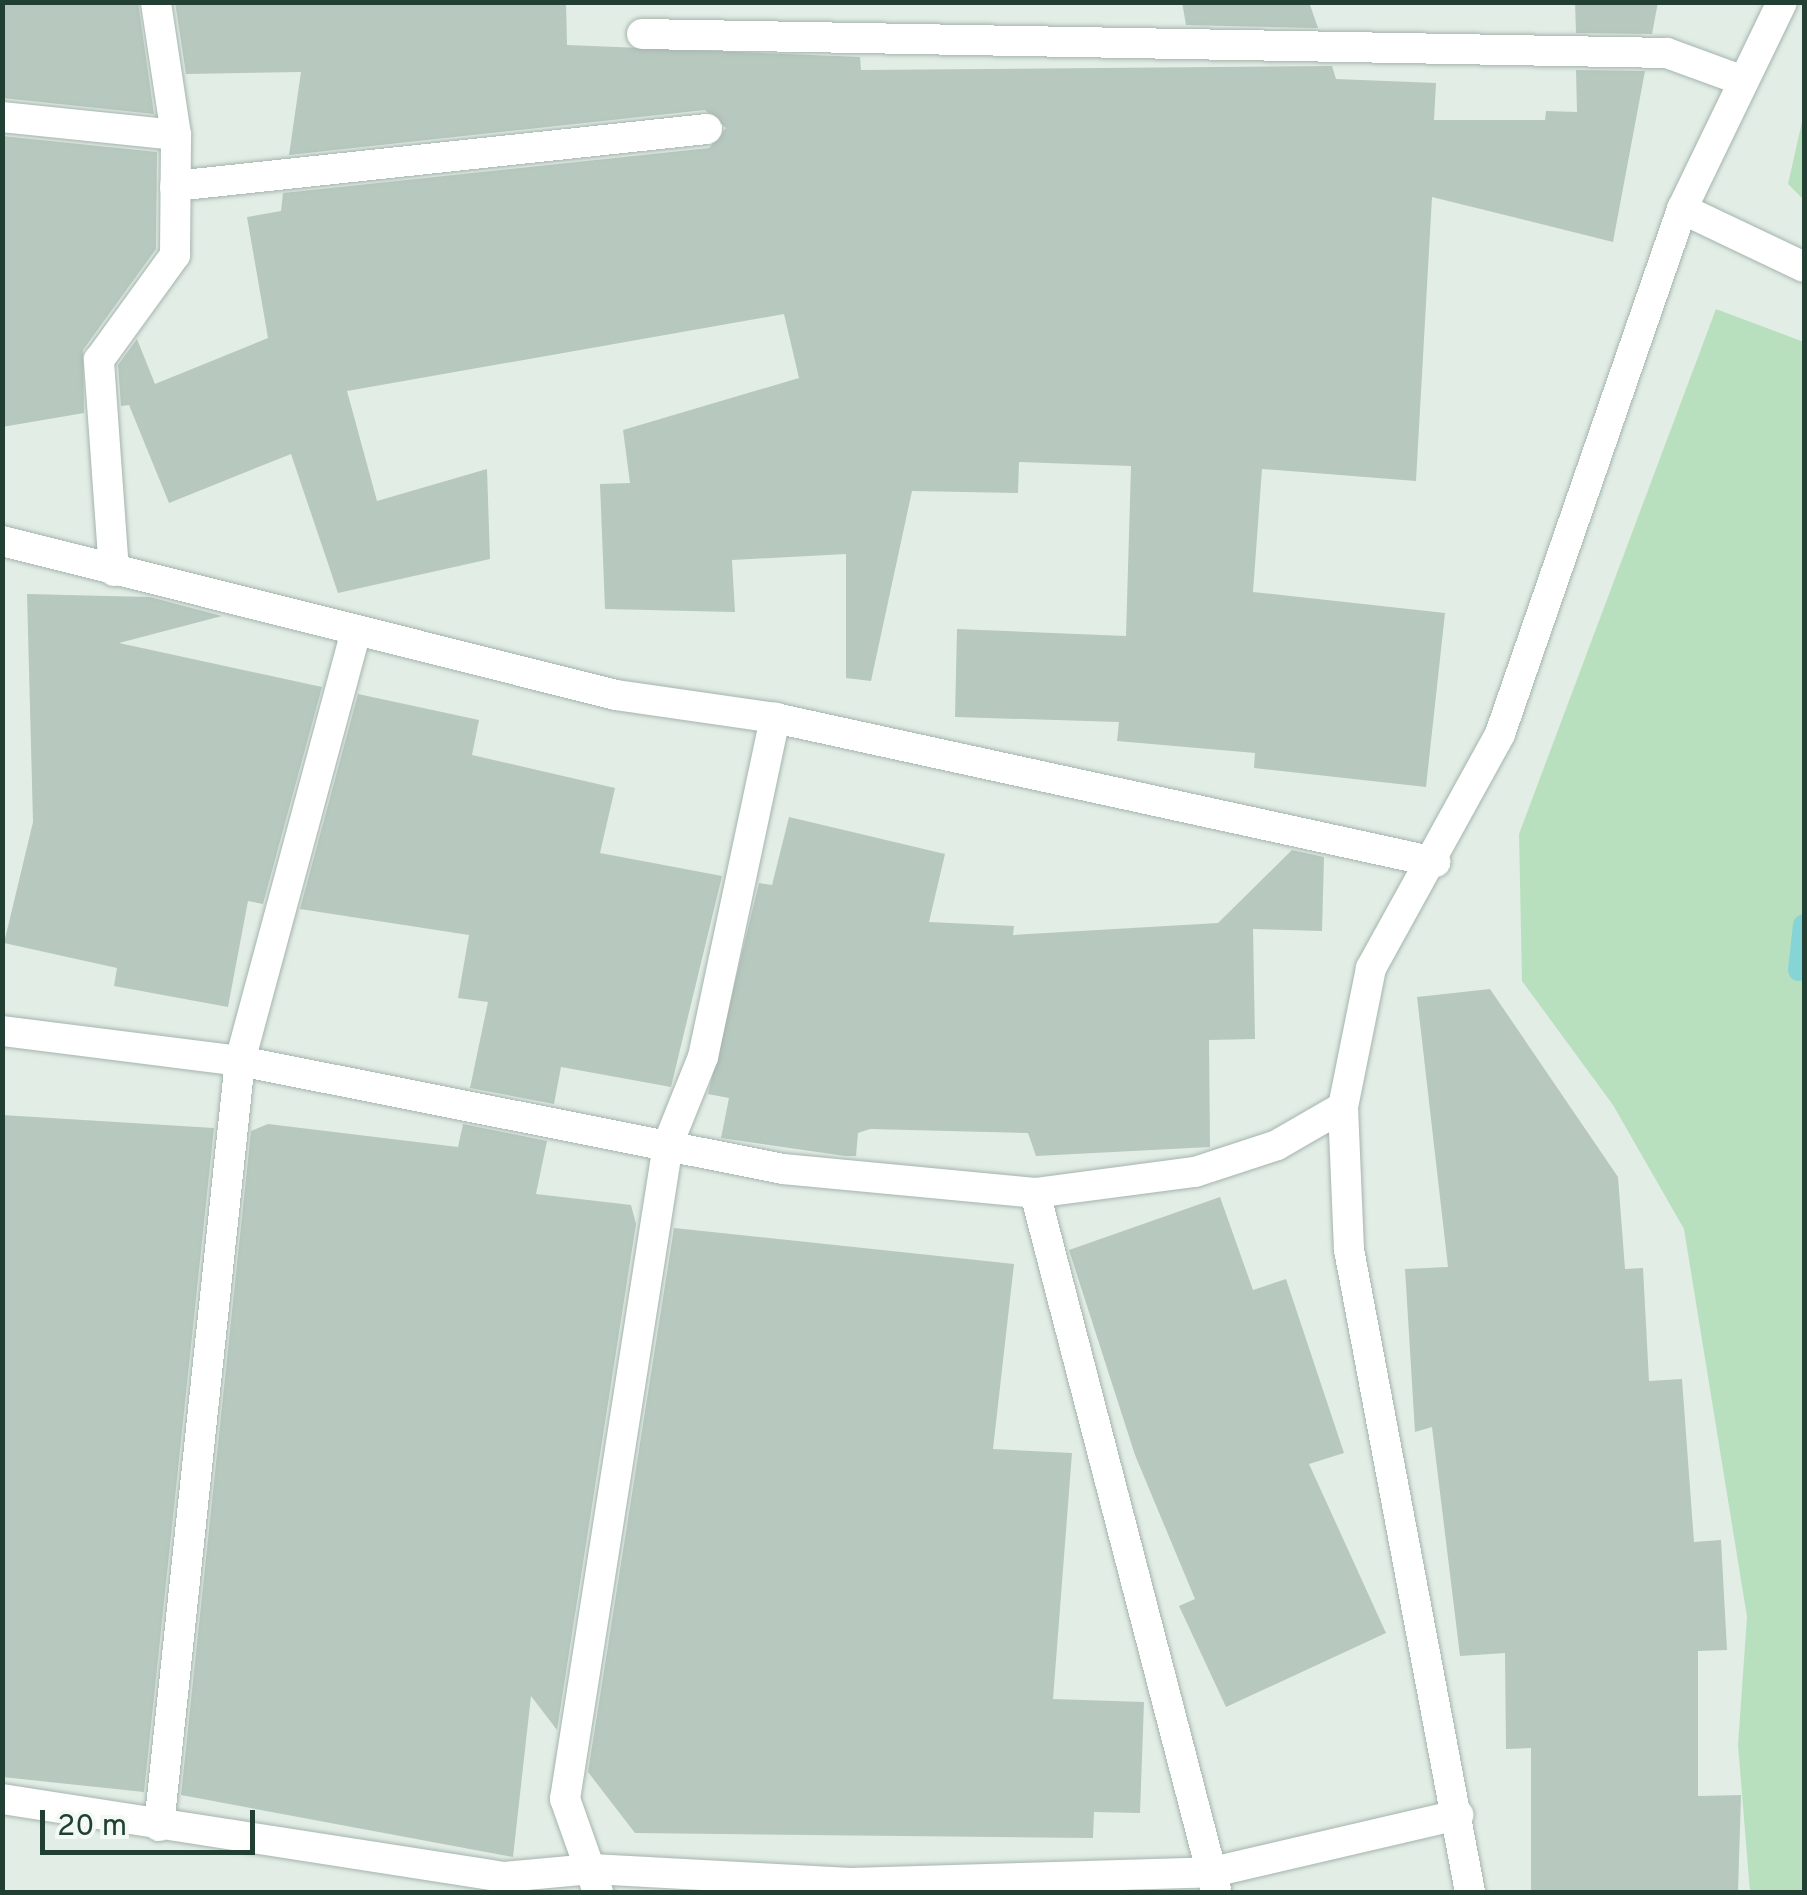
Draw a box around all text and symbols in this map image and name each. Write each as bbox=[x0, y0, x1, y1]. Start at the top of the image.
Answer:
scale bar bbox=[45, 1790, 260, 1852]
text: 20 m bbox=[57, 1809, 127, 1846]

